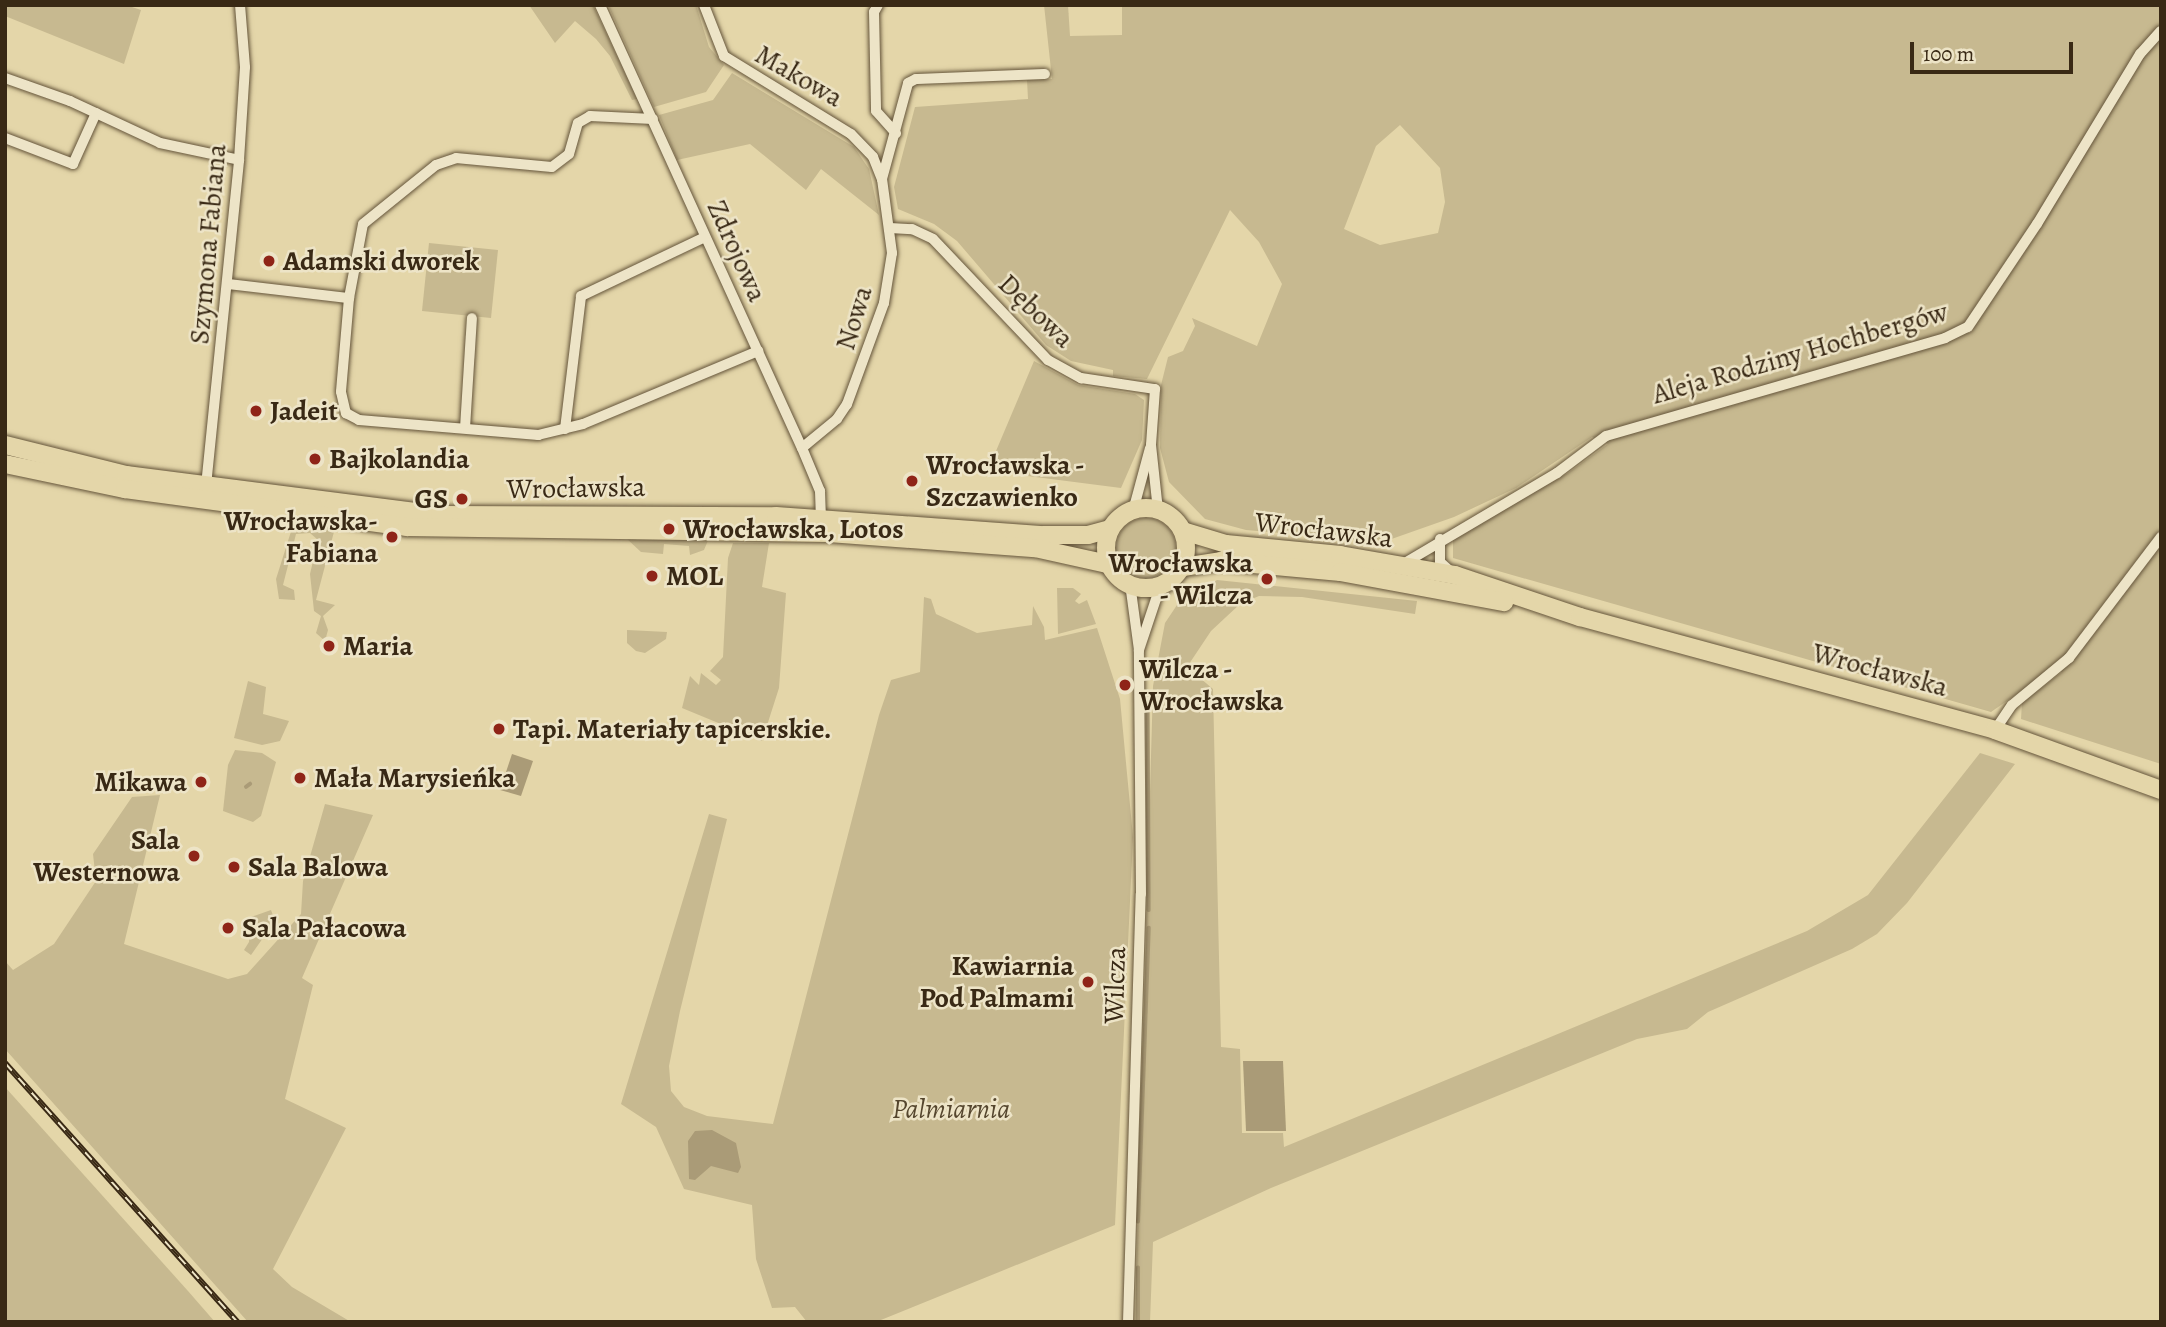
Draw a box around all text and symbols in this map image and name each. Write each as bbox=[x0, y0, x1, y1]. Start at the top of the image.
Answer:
scale bar bbox=[1914, 28, 2077, 72]
street label: Makowa bbox=[749, 38, 849, 114]
text: 100 m bbox=[1923, 40, 1974, 68]
street label: Szymona Fabiana bbox=[182, 142, 234, 346]
street label: Zdrojowa bbox=[700, 195, 774, 307]
place label: Adamski dworek bbox=[283, 244, 479, 278]
marker: Adamski dworek bbox=[261, 253, 277, 269]
street label: Dębowa bbox=[991, 267, 1081, 355]
street label: Nowa bbox=[828, 282, 880, 354]
street label: Aleja Rodziny Hochbergów bbox=[1648, 295, 1952, 411]
place label: Jadeit bbox=[270, 394, 338, 428]
marker: Jadeit bbox=[248, 403, 264, 419]
place label: Bajkolandia bbox=[329, 442, 470, 476]
place label: Wrocławska - Szczawienko bbox=[926, 448, 1085, 514]
marker: Bajkolandia bbox=[307, 451, 323, 467]
street label: Wrocławska bbox=[506, 470, 646, 506]
marker: Wrocławska - Szczawienko bbox=[904, 473, 920, 489]
place label: GS bbox=[415, 482, 448, 516]
marker: GS bbox=[454, 491, 470, 507]
place label: Wrocławska- Fabiana bbox=[224, 504, 378, 570]
street label: Wrocławska bbox=[1253, 505, 1395, 555]
place label: Wrocławska, Lotos bbox=[683, 512, 904, 546]
marker: Wrocławska, Lotos bbox=[661, 521, 677, 537]
marker: Wrocławska- Fabiana bbox=[384, 529, 400, 545]
place label: Wrocławska - Wilcza bbox=[1109, 546, 1253, 612]
place label: MOL bbox=[666, 559, 723, 593]
marker: MOL bbox=[644, 568, 660, 584]
marker: Wrocławska - Wilcza bbox=[1259, 571, 1275, 587]
place label: Maria bbox=[343, 629, 413, 663]
street label: Wrocławska bbox=[1809, 636, 1951, 704]
marker: Maria bbox=[321, 638, 337, 654]
place label: Wilcza - Wrocławska bbox=[1139, 652, 1283, 718]
marker: Wilcza - Wrocławska bbox=[1117, 677, 1133, 693]
place label: Tapi. Materiały tapicerskie. bbox=[513, 712, 832, 746]
marker: Tapi. Materiały tapicerskie. bbox=[491, 721, 507, 737]
place label: Mała Marysieńka bbox=[314, 761, 515, 795]
place label: Mikawa bbox=[94, 765, 187, 799]
marker: Mała Marysieńka bbox=[292, 770, 308, 786]
marker: Mikawa bbox=[193, 774, 209, 790]
place label: Sala Westernowa bbox=[33, 823, 180, 889]
marker: Sala Westernowa bbox=[186, 848, 202, 864]
place label: Sala Balowa bbox=[248, 850, 388, 884]
marker: Sala Balowa bbox=[226, 859, 242, 875]
place label: Sala Pałacowa bbox=[242, 911, 407, 945]
marker: Sala Pałacowa bbox=[220, 920, 236, 936]
street label: Wilcza bbox=[1097, 946, 1133, 1024]
place label: Kawiarnia Pod Palmami bbox=[919, 949, 1074, 1015]
marker: Kawiarnia Pod Palmami bbox=[1080, 974, 1096, 990]
park label: Palmiarnia bbox=[892, 1092, 1010, 1126]

